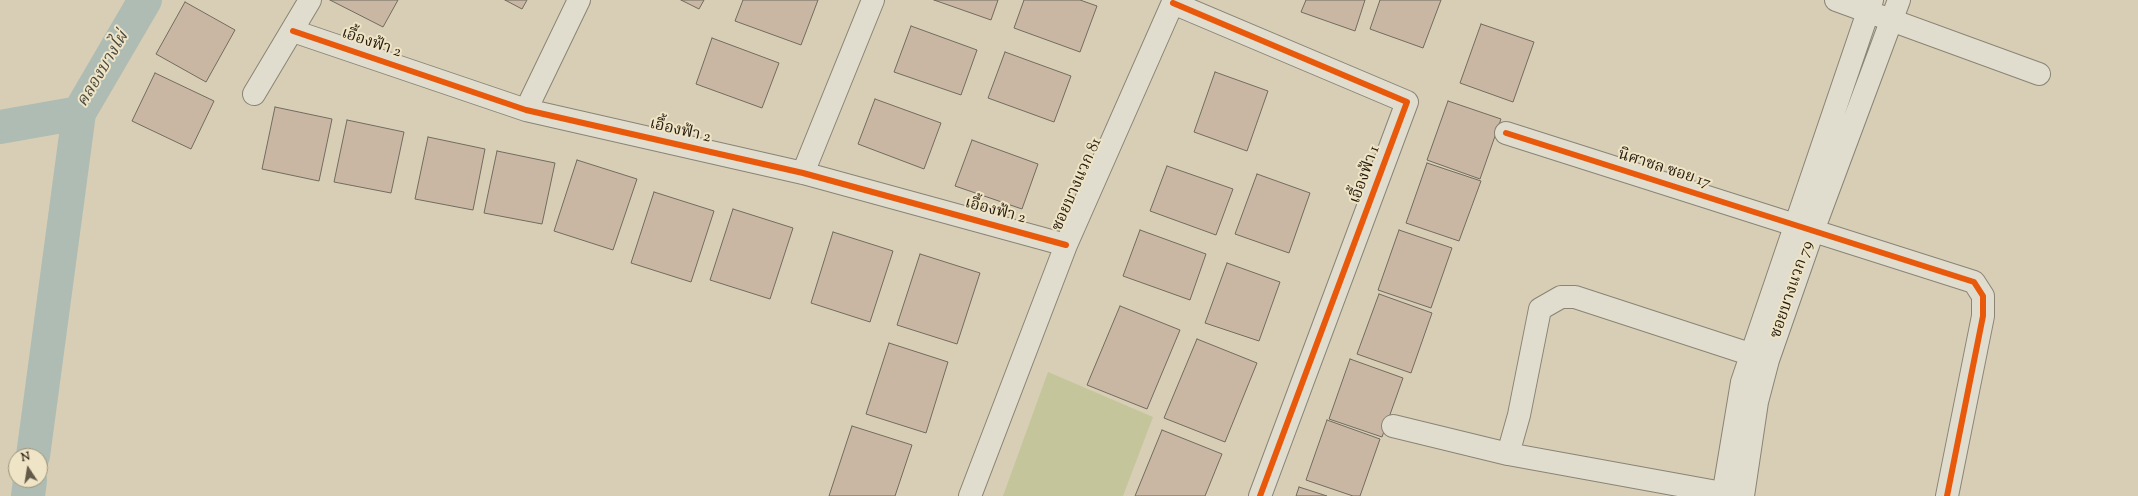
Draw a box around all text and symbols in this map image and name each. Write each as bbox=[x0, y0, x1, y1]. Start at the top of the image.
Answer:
street label: เอื้องฟ้า 2 bbox=[338, 25, 404, 63]
water label: คลองบางไผ่ bbox=[74, 29, 134, 111]
street label: เอื้องฟ้า 2 bbox=[647, 116, 713, 148]
street label: ซอยบางแวก 81 bbox=[1049, 136, 1107, 234]
street label: เอื้องฟ้า 1 bbox=[1347, 143, 1385, 207]
street label: นิศาชล ซอย 17 bbox=[1615, 146, 1713, 194]
street label: เอื้องฟ้า 2 bbox=[962, 195, 1028, 229]
street label: ซอยบางแวก 79 bbox=[1767, 239, 1819, 341]
north arrow bbox=[8, 448, 48, 488]
text: N bbox=[20, 449, 32, 466]

